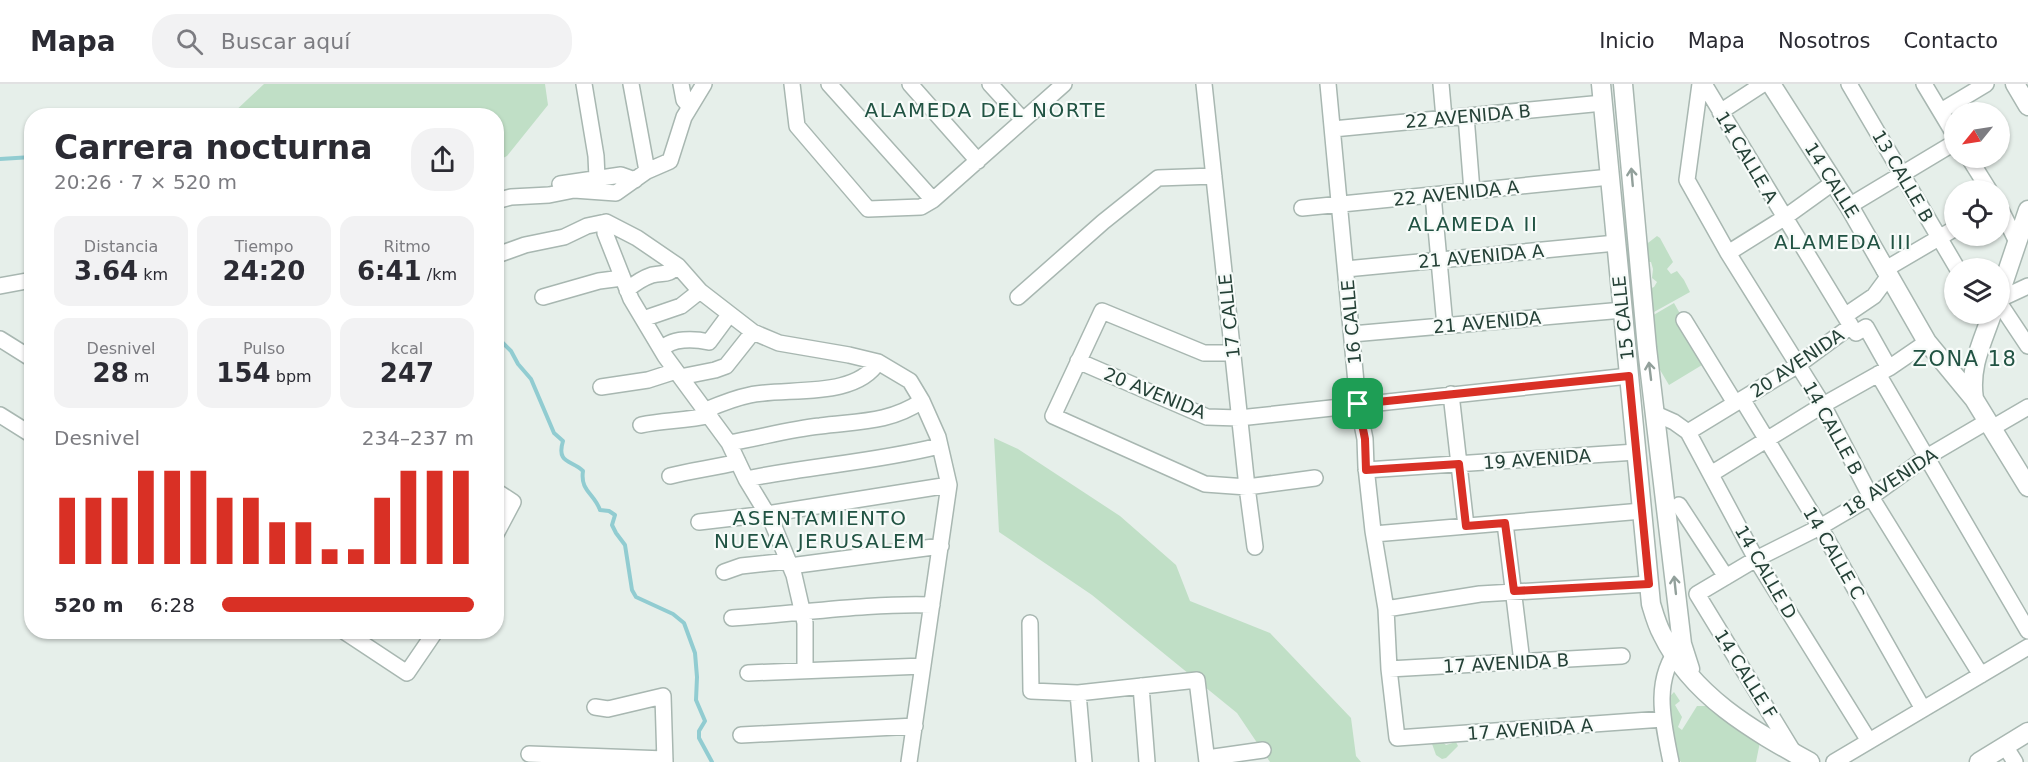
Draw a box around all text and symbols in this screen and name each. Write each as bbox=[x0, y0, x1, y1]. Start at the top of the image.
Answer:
search box bbox=[152, 14, 572, 68]
text: Mapa bbox=[30, 25, 116, 58]
icon: search bbox=[173, 25, 206, 58]
text: Buscar aquí bbox=[221, 29, 350, 54]
text: Inicio bbox=[1599, 29, 1655, 53]
text: Mapa bbox=[1688, 29, 1745, 53]
text: Nosotros bbox=[1778, 29, 1870, 53]
text: Contacto bbox=[1903, 29, 1998, 53]
district label: ALAMEDA DEL NORTE bbox=[865, 98, 1107, 122]
street label: 22 AVENIDA B bbox=[1404, 100, 1532, 132]
north arrow bbox=[1944, 102, 2010, 168]
map controls bbox=[1944, 102, 2010, 324]
street label: 14 CALLE A bbox=[1711, 107, 1783, 207]
street label: 13 CALLE B bbox=[1868, 126, 1938, 226]
text: Carrera nocturna bbox=[54, 128, 372, 167]
button: share bbox=[411, 128, 474, 191]
street label: 14 CALLE bbox=[1801, 138, 1863, 222]
one-way arrow bbox=[1626, 167, 1637, 187]
text: 20:26 · 7 × 520 m bbox=[54, 170, 237, 194]
street label: 22 AVENIDA A bbox=[1392, 176, 1521, 210]
button: locate bbox=[1944, 180, 2010, 246]
district label: ALAMEDA II bbox=[1408, 212, 1538, 236]
district label: ALAMEDA III bbox=[1774, 230, 1912, 254]
text: Distancia bbox=[84, 237, 158, 256]
text: Tiempo bbox=[234, 237, 294, 256]
text: Ritmo bbox=[383, 237, 431, 256]
street label: 21 AVENIDA A bbox=[1417, 240, 1545, 272]
text: 3.64 bbox=[74, 256, 138, 286]
text: 24:20 bbox=[223, 256, 305, 286]
text: 6:41 bbox=[357, 256, 422, 286]
button: layers bbox=[1944, 258, 2010, 324]
text: km bbox=[138, 265, 168, 284]
text: /km bbox=[422, 265, 457, 284]
street label: 17 CALLE bbox=[1214, 273, 1244, 359]
street label: 15 CALLE bbox=[1608, 275, 1638, 361]
street label: 16 CALLE bbox=[1337, 279, 1365, 365]
street label: 21 AVENIDA bbox=[1432, 307, 1542, 337]
street label: 20 AVENIDA bbox=[1746, 324, 1848, 402]
text: Desnivel bbox=[87, 339, 155, 358]
text: Pulso bbox=[243, 339, 285, 358]
text: kcal bbox=[391, 339, 423, 358]
district label: ZONA 18 bbox=[1913, 347, 2017, 371]
text: 28 bbox=[93, 358, 129, 388]
text: 154 bbox=[216, 358, 271, 388]
text: 247 bbox=[380, 358, 434, 388]
one-way arrow bbox=[1645, 361, 1656, 381]
street label: 20 AVENIDA bbox=[1101, 363, 1210, 423]
text: m bbox=[129, 367, 149, 386]
text: bpm bbox=[271, 367, 312, 386]
pin bbox=[1332, 378, 1383, 429]
street label: 14 CALLE B bbox=[1799, 378, 1867, 478]
icon: arrive bbox=[1341, 387, 1374, 420]
text: Desnivel bbox=[54, 426, 140, 450]
text: 234–237 m bbox=[362, 426, 474, 450]
street label: 18 AVENIDA bbox=[1839, 443, 1942, 520]
street label: 19 AVENIDA bbox=[1482, 445, 1592, 473]
street label: 14 CALLE C bbox=[1799, 503, 1869, 603]
district label: ASENTAMIENTO NUEVA JERUSALEM bbox=[714, 506, 926, 553]
street label: 14 CALLE D bbox=[1731, 521, 1801, 623]
one-way arrow bbox=[1669, 576, 1680, 596]
text: 520 m bbox=[54, 593, 124, 617]
text: 6:28 bbox=[150, 593, 195, 617]
street label: 14 CALLE F bbox=[1710, 626, 1782, 722]
street label: 17 AVENIDA B bbox=[1442, 649, 1570, 677]
street label: 17 AVENIDA A bbox=[1466, 714, 1594, 744]

